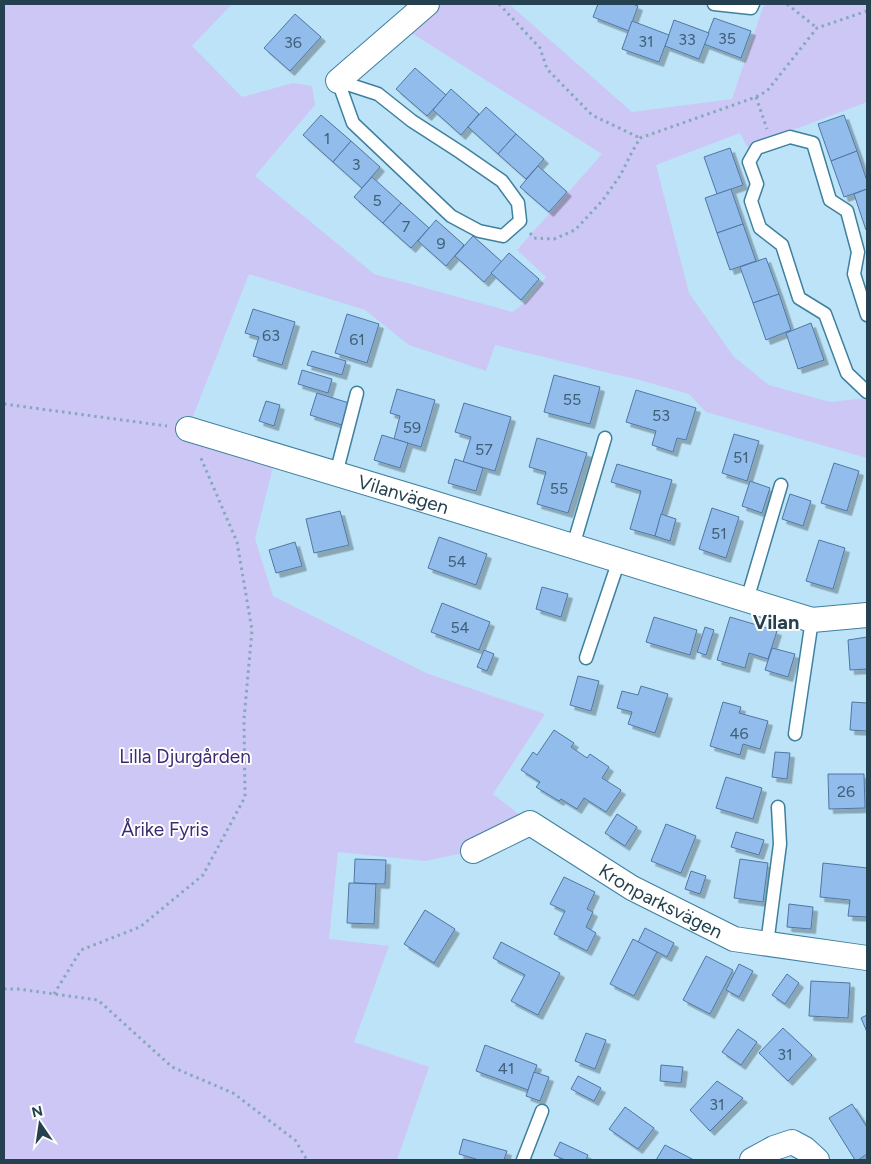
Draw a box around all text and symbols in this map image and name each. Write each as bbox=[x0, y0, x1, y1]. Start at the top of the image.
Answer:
house number: 35 bbox=[718, 29, 736, 48]
house number: 33 bbox=[678, 30, 696, 49]
house number: 31 bbox=[638, 32, 654, 51]
house number: 36 bbox=[284, 33, 302, 52]
house number: 1 bbox=[324, 129, 330, 148]
house number: 3 bbox=[352, 155, 360, 174]
house number: 5 bbox=[372, 191, 382, 210]
house number: 7 bbox=[402, 217, 411, 236]
house number: 9 bbox=[436, 234, 446, 253]
house number: 63 bbox=[262, 326, 280, 345]
house number: 61 bbox=[349, 330, 365, 349]
house number: 55 bbox=[563, 390, 581, 409]
house number: 53 bbox=[652, 406, 670, 425]
house number: 59 bbox=[403, 418, 421, 437]
house number: 57 bbox=[475, 440, 493, 459]
house number: 51 bbox=[733, 448, 749, 467]
street label: Vilanvägen bbox=[355, 469, 452, 519]
house number: 55 bbox=[550, 479, 568, 498]
house number: 51 bbox=[711, 524, 727, 543]
house number: 54 bbox=[447, 552, 467, 571]
district label: Vilan bbox=[753, 610, 799, 634]
house number: 54 bbox=[450, 618, 470, 637]
house number: 46 bbox=[730, 724, 749, 743]
park label: Lilla Djurgården bbox=[119, 745, 251, 768]
house number: 26 bbox=[837, 782, 855, 801]
park label: Årike Fyris bbox=[121, 818, 209, 841]
street label: Kronparksvägen bbox=[595, 858, 727, 943]
house number: 31 bbox=[777, 1045, 793, 1064]
house number: 41 bbox=[498, 1059, 514, 1078]
house number: 31 bbox=[709, 1095, 725, 1114]
north arrow bbox=[15, 1099, 65, 1149]
text: N bbox=[30, 1102, 44, 1121]

